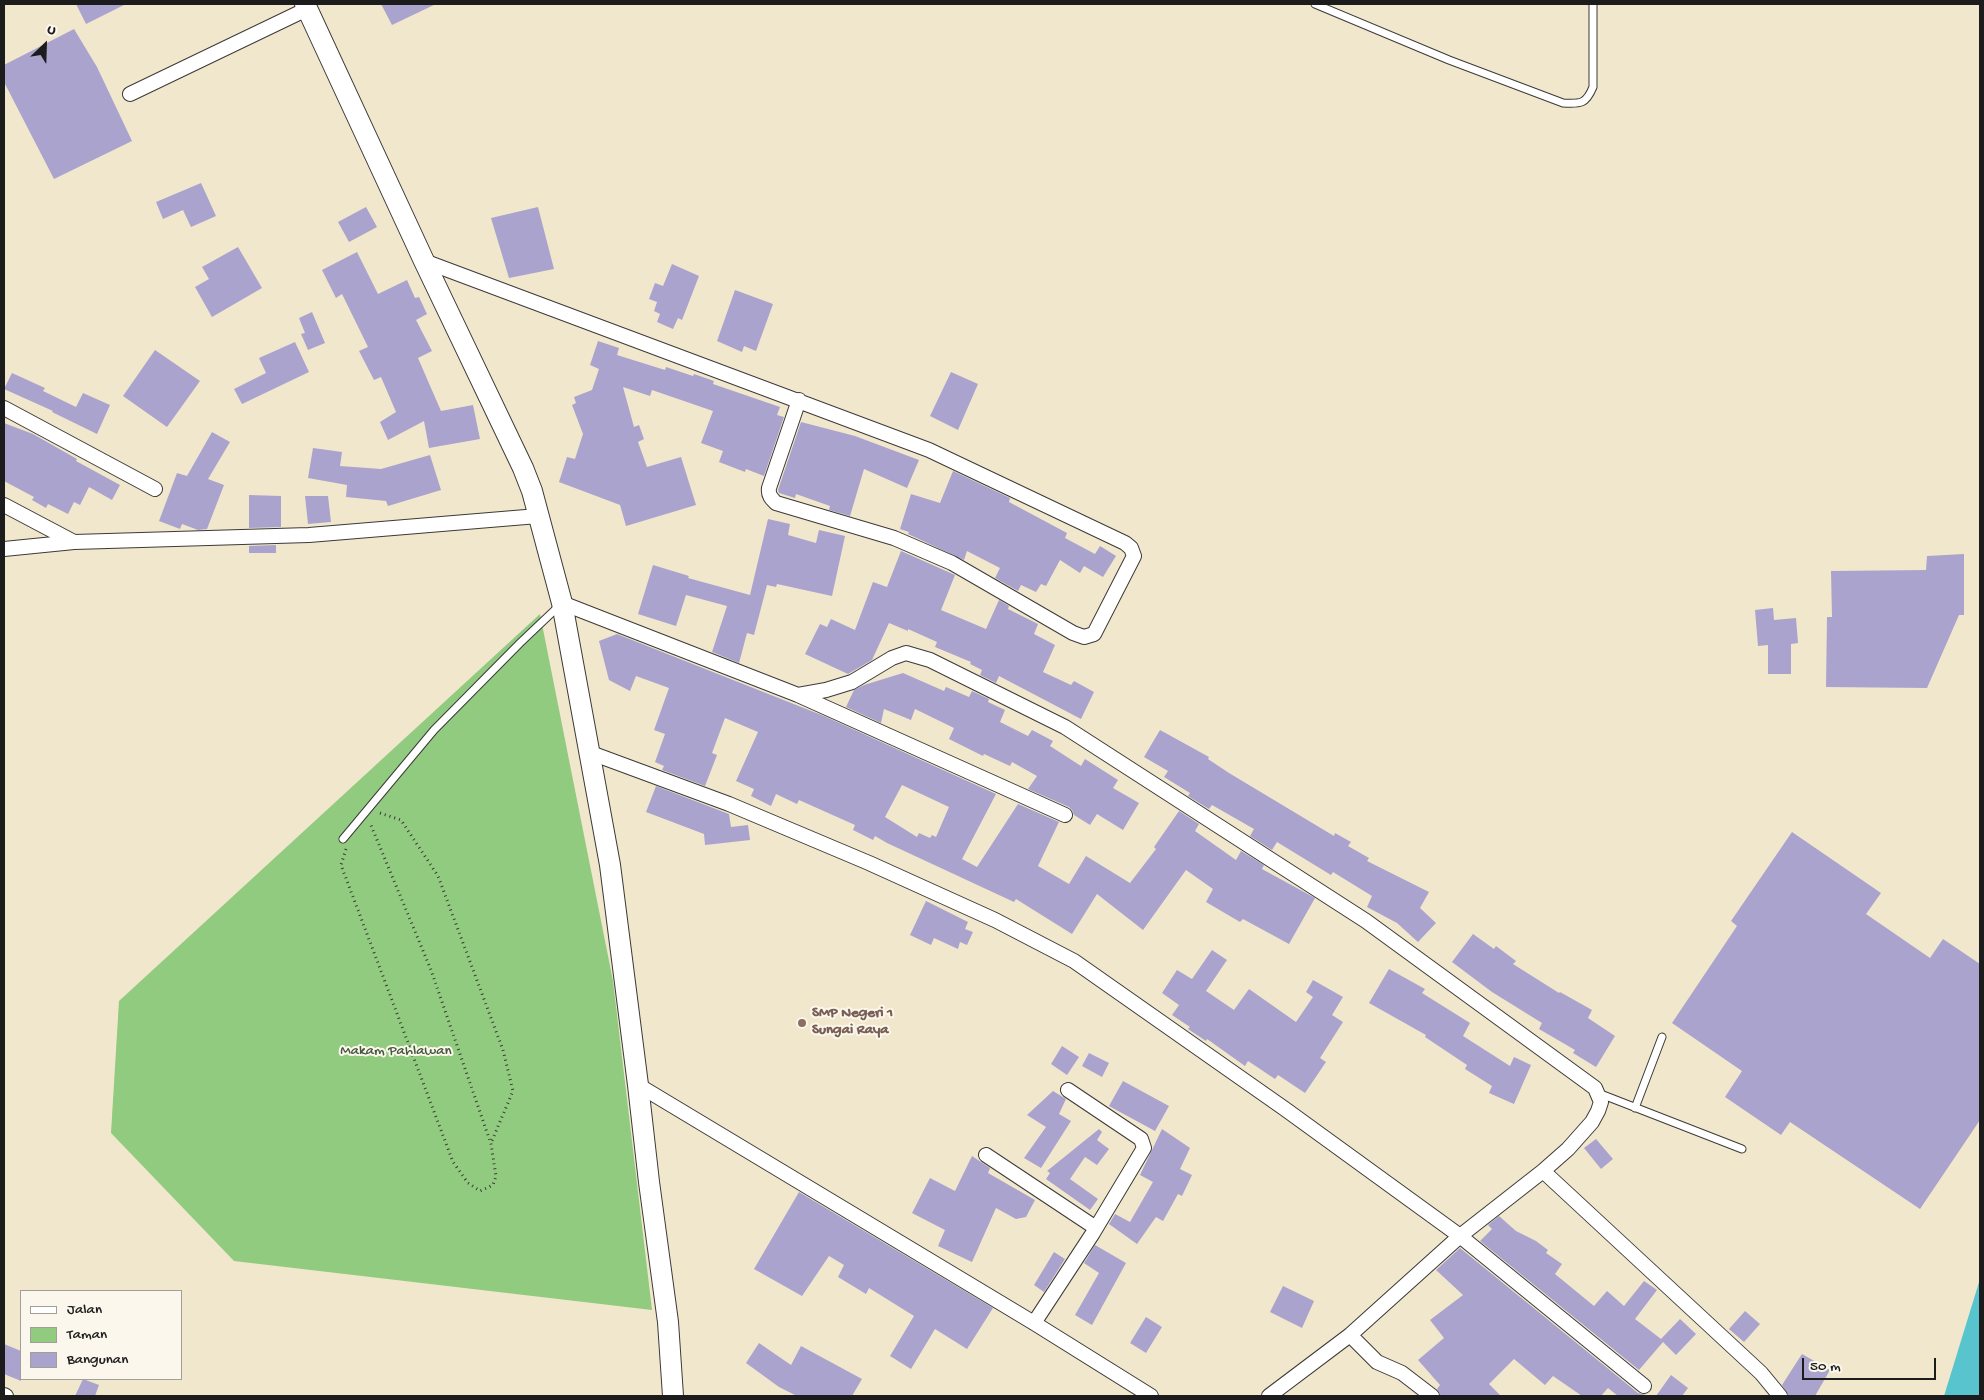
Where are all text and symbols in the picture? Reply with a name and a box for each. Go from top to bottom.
north arrow [20,20,70,70]
text: U [44,21,58,40]
place label: SMP Negeri 1 Sungai Raya [812,1005,893,1040]
marker: SMP Negeri 1 Sungai Raya [796,1017,808,1029]
park label: Makam Pahlawan [340,1043,452,1061]
legend [20,1290,182,1380]
text: Jalan [67,1301,102,1319]
text: Taman [67,1326,107,1344]
scale bar [1804,1348,1938,1380]
text: Bangunan [67,1351,128,1369]
text: 50 m [1810,1358,1841,1376]

